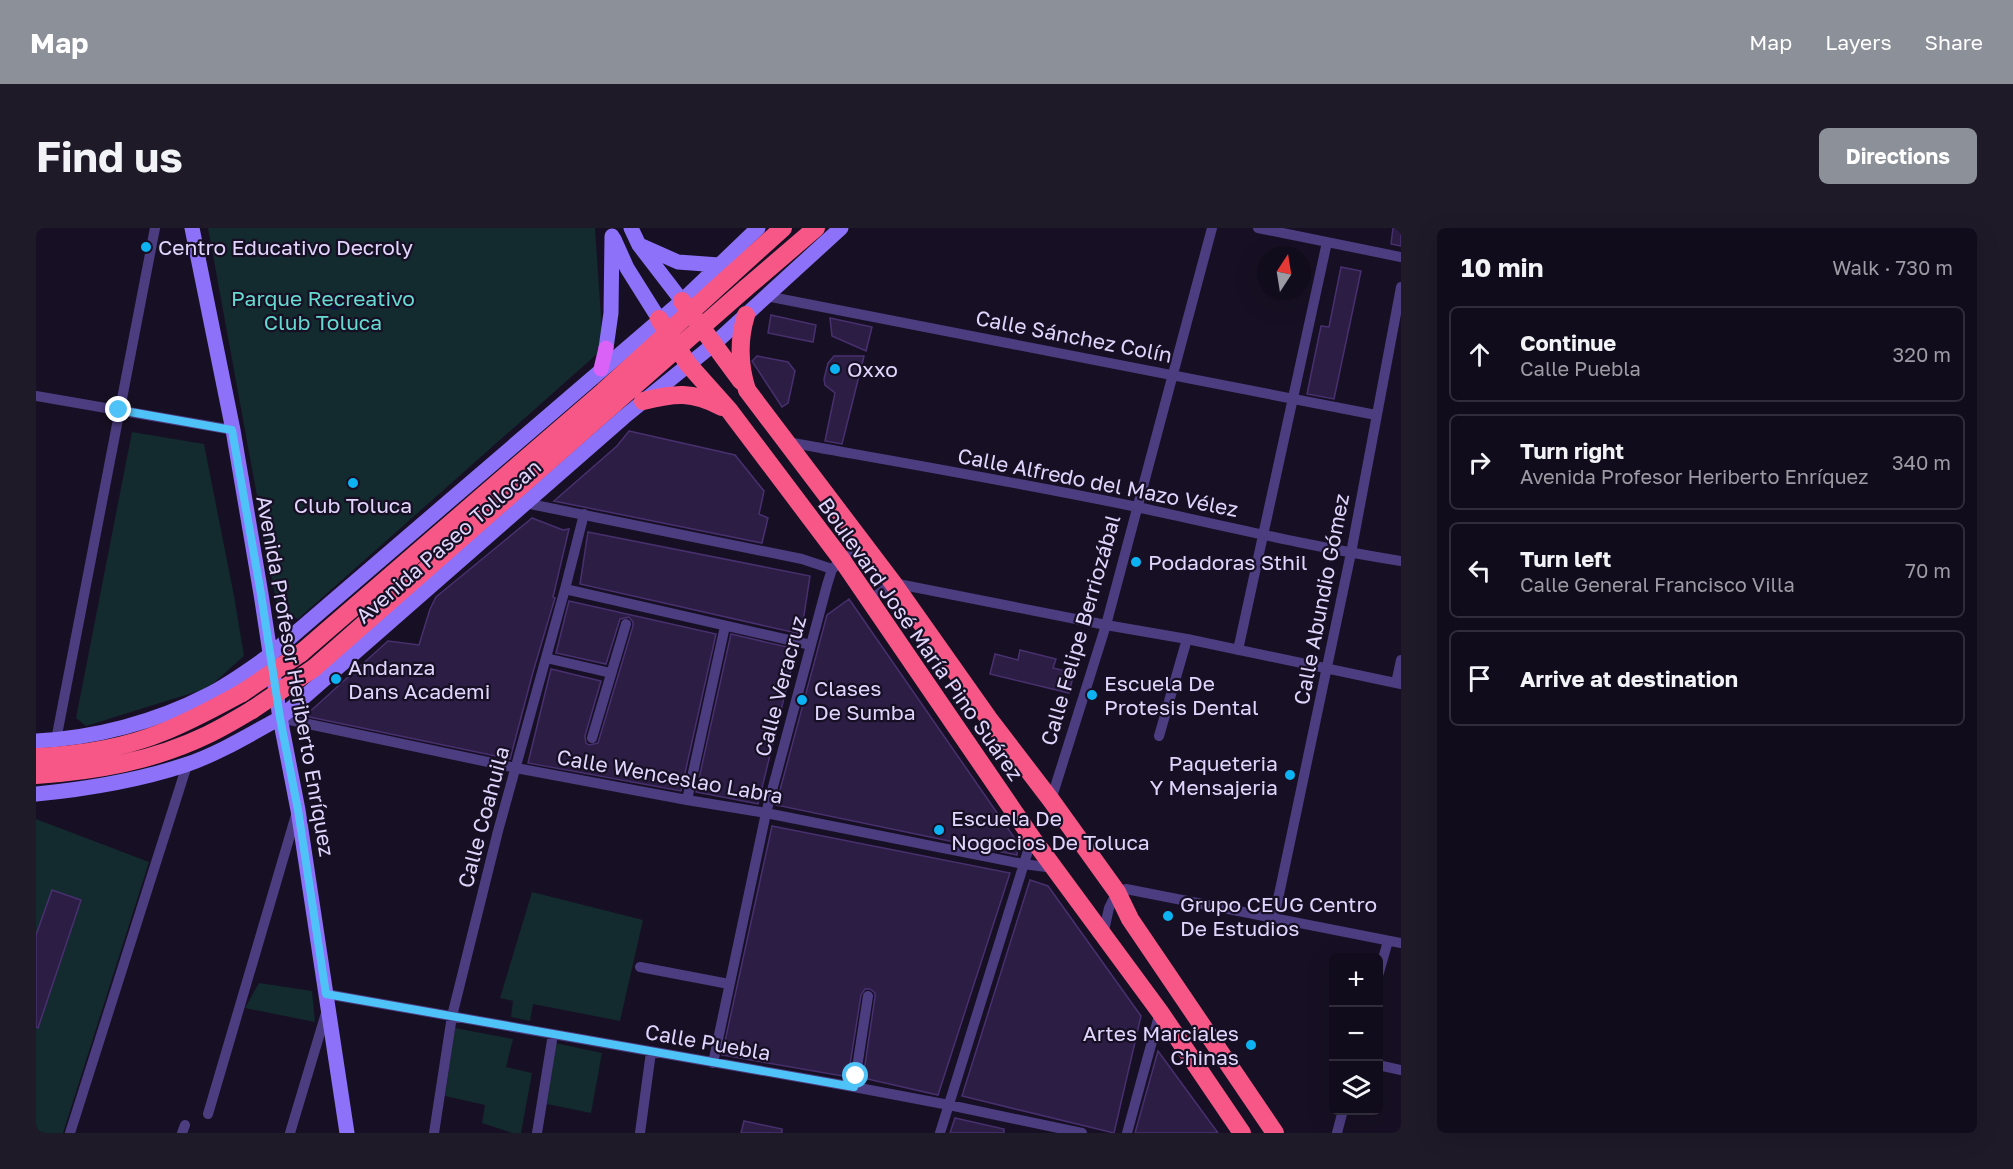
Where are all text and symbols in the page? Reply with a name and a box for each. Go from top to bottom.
text: Map [30,26,88,59]
text: Map [1749,29,1792,55]
text: Layers [1825,29,1892,55]
text: Share [1925,29,1983,55]
button: Directions [1819,128,1977,184]
text: Find us [36,131,183,181]
place label: Centro Educativo Decroly [158,234,413,260]
marker: Centro Educativo Decroly [139,240,153,254]
north arrow [1257,246,1311,300]
text: 10 min [1461,252,1543,283]
text: Walk · 730 m [1832,255,1953,279]
park label: Parque Recreativo Club Toluca [231,285,415,335]
street label: Calle Sánchez Colín [974,304,1174,368]
text: Continue [1520,329,1616,356]
icon: ahead [1463,338,1496,371]
text: 320 m [1893,342,1951,366]
place label: Oxxo [847,356,898,382]
text: Calle Puebla [1520,356,1641,380]
marker: Oxxo [828,362,842,376]
route end [105,396,131,422]
text: Turn right [1520,437,1624,464]
street label: Calle Alfredo del Mazo Vélez [955,442,1241,522]
icon: right [1463,446,1496,479]
text: 340 m [1892,450,1951,474]
street label: Avenida Paseo Tollocan [350,453,546,629]
text: Avenida Profesor Heriberto Enríquez [1520,464,1868,488]
marker: Club Toluca [346,476,360,490]
street label: Calle Abundio Gómez [1288,491,1354,707]
place label: Club Toluca [294,492,412,518]
street label: Boulevard José María Pino Suárez [813,492,1029,786]
street label: Avenida Profesor Heriberto Enríquez [251,494,341,858]
street label: Calle Felipe Berriozábal [1035,512,1125,748]
text: Turn left [1520,545,1611,572]
place label: Podadoras Sthil [1148,549,1307,575]
icon: left [1463,554,1496,587]
marker: Podadoras Sthil [1129,555,1143,569]
text: 70 m [1905,558,1951,582]
text: Calle General Francisco Villa [1520,572,1795,596]
street label: Calle Veracruz [749,613,811,759]
place label: Andanza Dans Academi [348,654,490,704]
icon: arrive [1463,662,1496,695]
text: Arrive at destination [1520,665,1738,692]
place label: Escuela De Protesis Dental [1104,670,1259,720]
marker: Andanza Dans Academi [329,672,343,686]
place label: Clases De Sumba [814,675,916,725]
marker: Escuela De Protesis Dental [1085,688,1099,702]
marker: Clases De Sumba [795,693,809,707]
street label: Calle Coahuila [452,743,514,891]
street label: Calle Wenceslao Labra [555,743,785,809]
place label: Paqueteria Y Mensajeria [1150,750,1278,800]
marker: Paqueteria Y Mensajeria [1283,768,1297,782]
place label: Escuela De Nogocios De Toluca [951,805,1150,855]
marker: Escuela De Nogocios De Toluca [932,823,946,837]
place label: Grupo CEUG Centro De Estudios [1180,891,1377,941]
marker: Grupo CEUG Centro De Estudios [1161,909,1175,923]
map controls [1329,953,1383,1115]
button: + [1329,953,1383,1007]
button: − [1329,1007,1383,1061]
street label: Calle Puebla [643,1018,773,1066]
place label: Artes Marciales Chinas [1083,1020,1239,1070]
marker: Artes Marciales Chinas [1244,1038,1258,1052]
button: layers [1329,1061,1383,1115]
route start [842,1062,868,1088]

